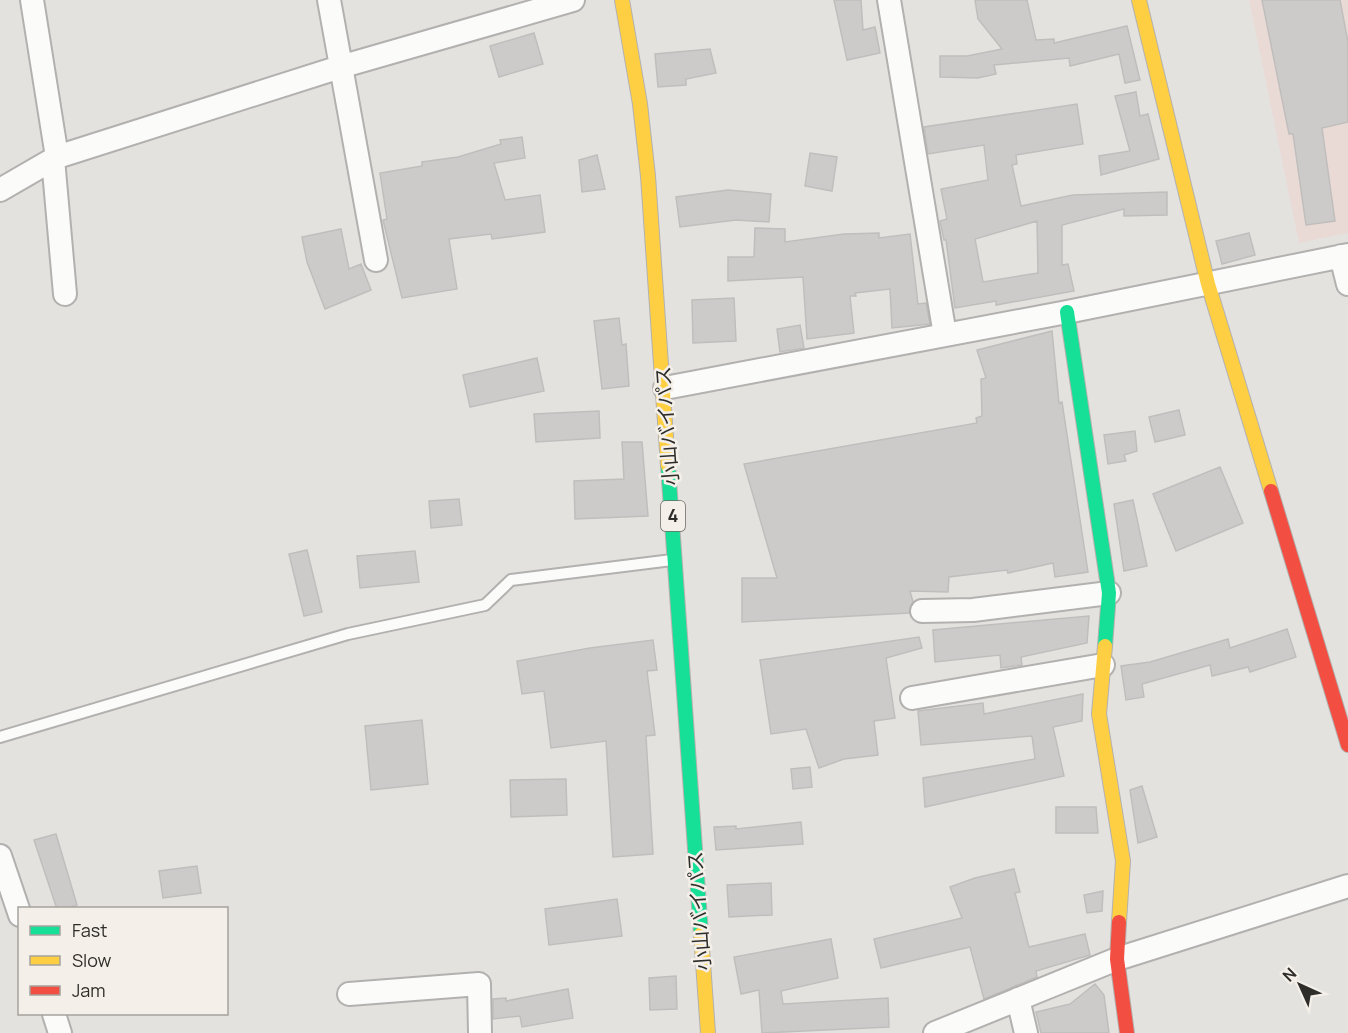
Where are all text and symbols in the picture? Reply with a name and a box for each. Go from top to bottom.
street label: 小山バイパス [649,365,684,487]
road number: 4 [661,501,685,531]
street label: 小山バイパス [681,850,716,972]
legend [18,907,228,1015]
text: Fast [72,918,107,942]
text: Slow [72,948,112,972]
north arrow [1270,955,1330,1015]
text: N [1278,963,1301,986]
text: Jam [72,978,106,1002]

